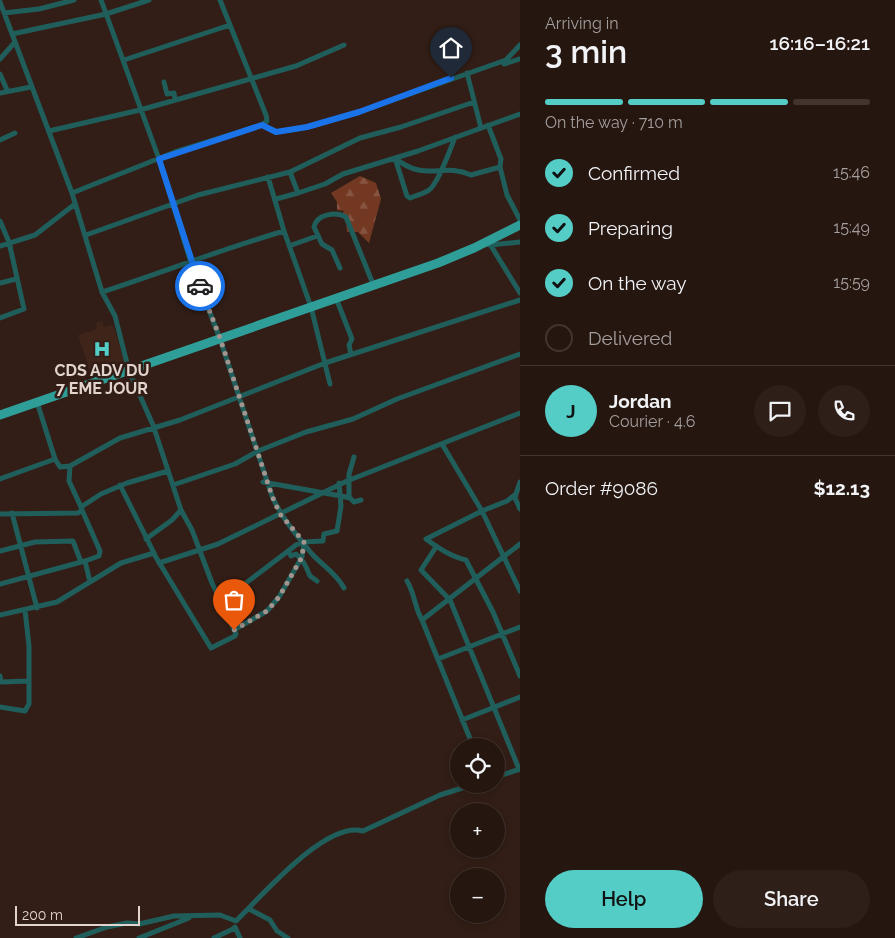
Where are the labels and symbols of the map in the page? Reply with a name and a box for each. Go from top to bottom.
pin [430,27,472,78]
courier [175,261,225,311]
hospital icon: CDS ADV DU 7 EME JOUR [92,339,112,359]
place label: CDS ADV DU 7 EME JOUR [55,361,149,398]
pin [213,579,255,630]
scale bar [15,903,140,926]

